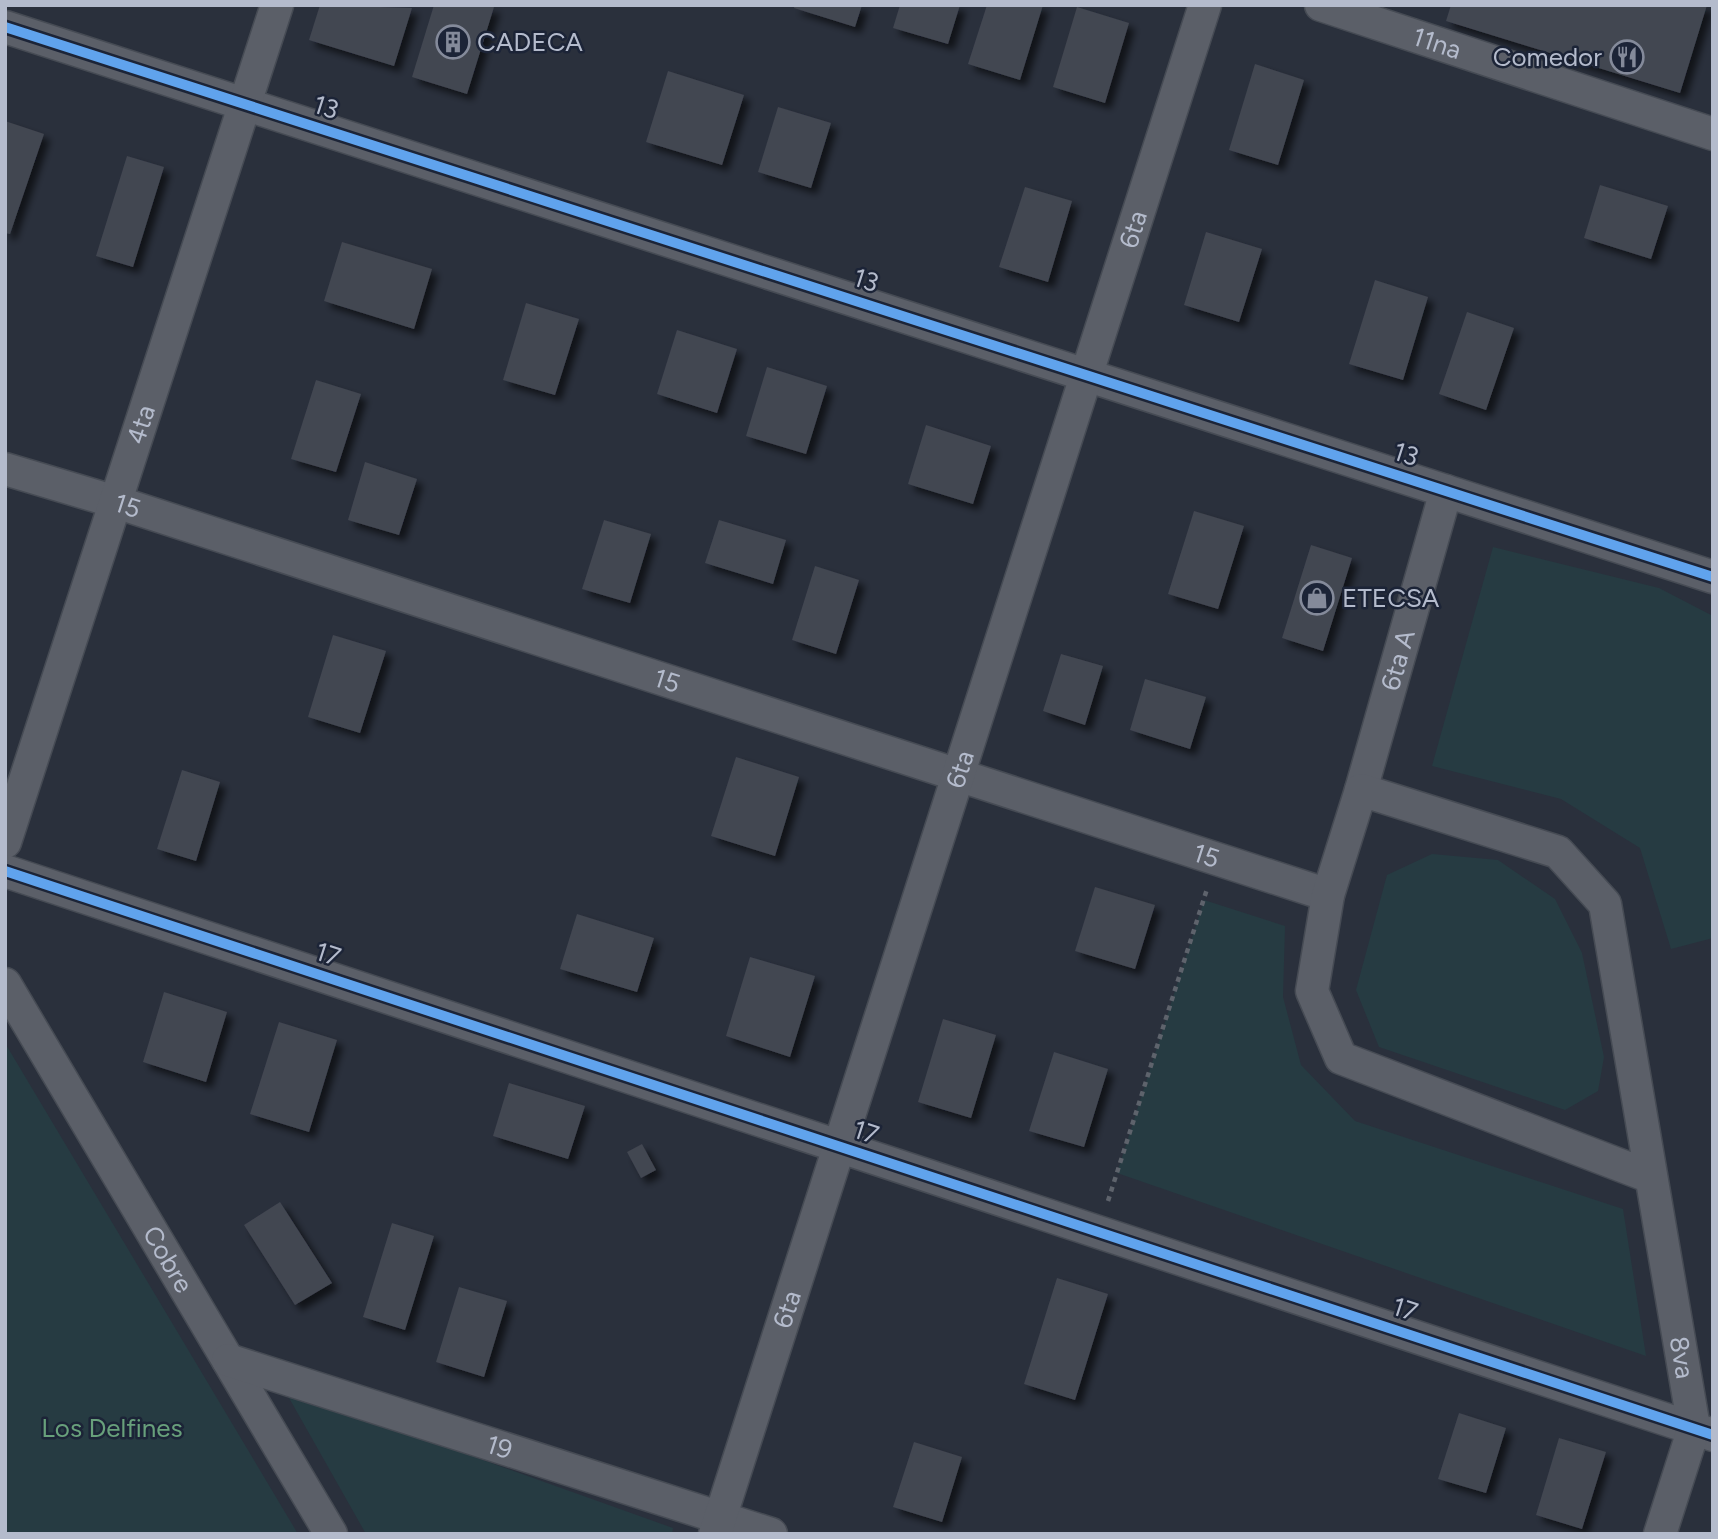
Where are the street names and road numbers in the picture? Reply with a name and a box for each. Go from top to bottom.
street label: 11na [1408,20,1465,66]
street label: 13 [309,88,343,126]
street label: 6ta [1112,206,1154,252]
street label: 13 [849,261,883,299]
street label: 4ta [119,401,162,448]
street label: 13 [1389,435,1423,473]
street label: 15 [110,487,145,525]
street label: 6ta A [1374,626,1422,694]
street label: 15 [650,661,684,700]
street label: 6ta [939,746,981,792]
street label: 15 [1189,836,1223,875]
street label: 17 [311,935,345,973]
street label: 17 [849,1113,883,1151]
street label: Cobre [136,1220,200,1298]
street label: 6ta [766,1286,808,1332]
street label: 17 [1388,1290,1422,1328]
street label: 8va [1663,1334,1701,1381]
street label: 19 [482,1428,516,1466]

